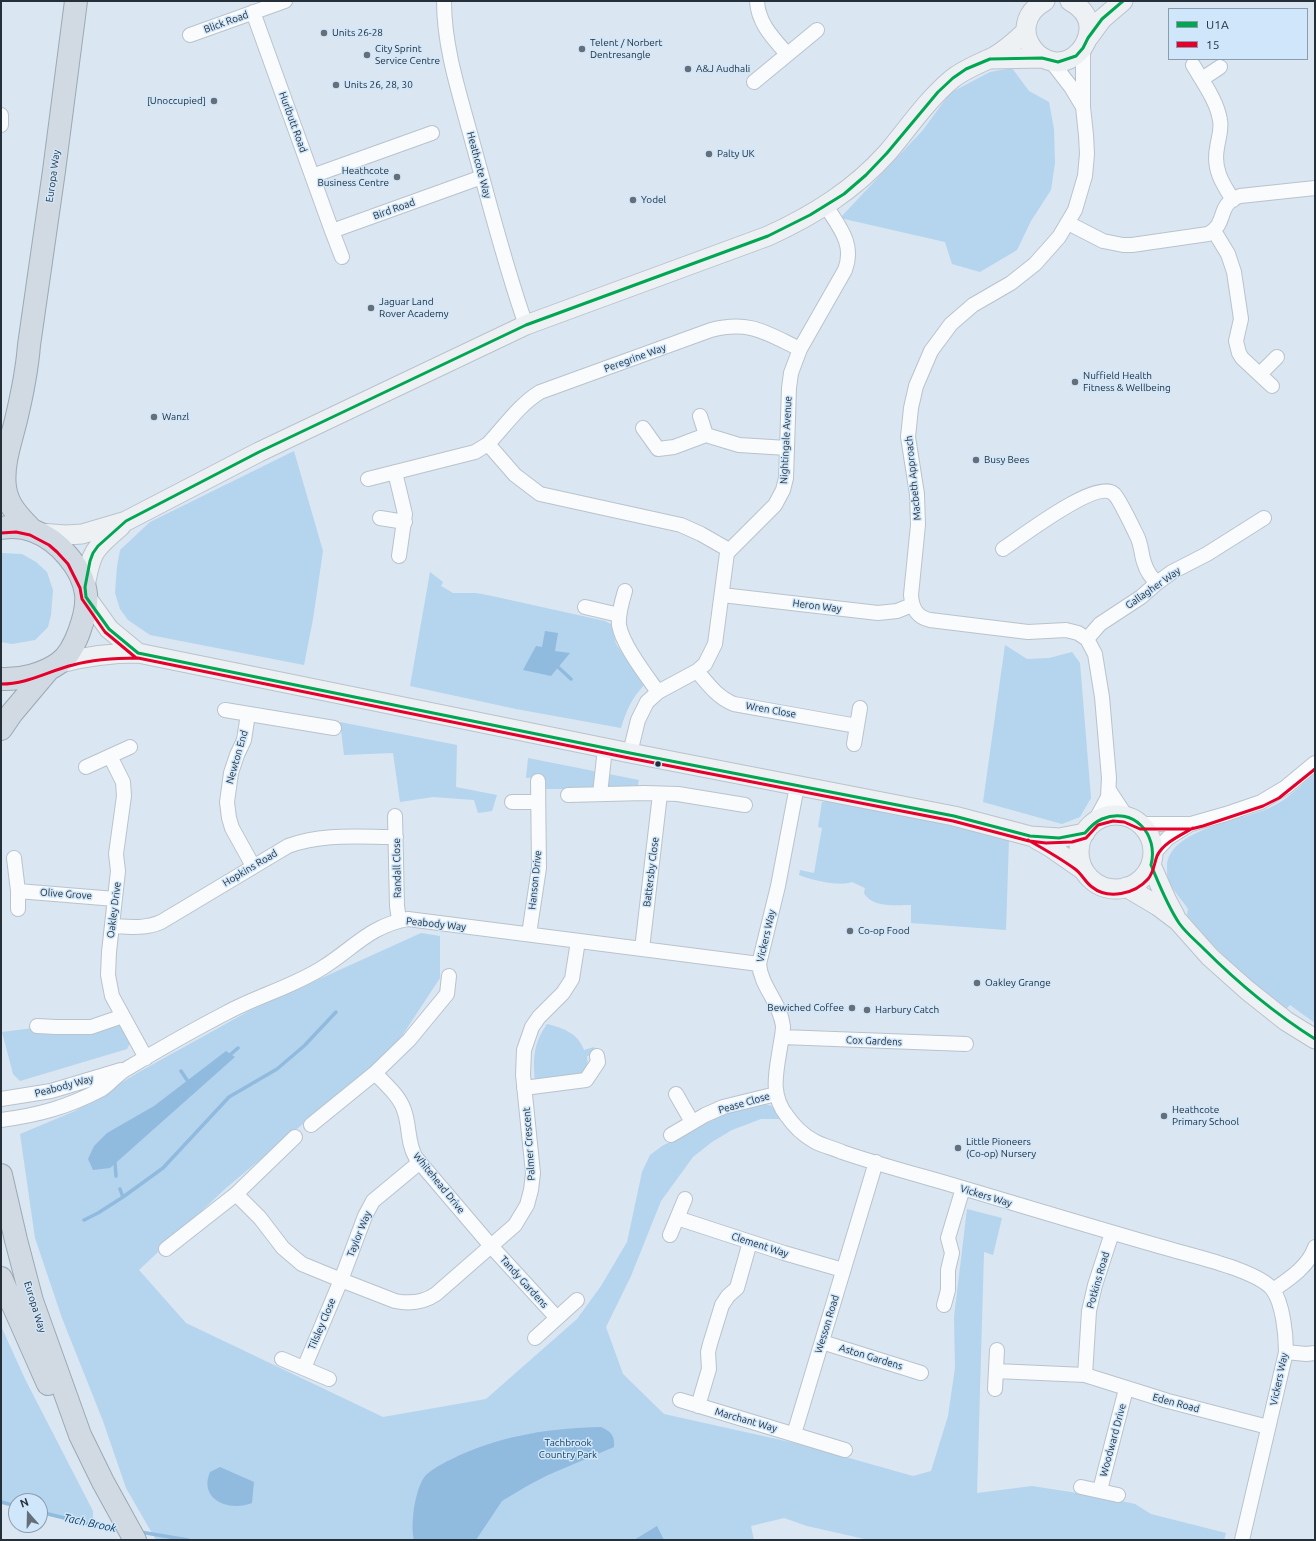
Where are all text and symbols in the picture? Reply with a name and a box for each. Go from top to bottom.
street label: Blick Road [202,8,250,36]
legend [1168,8,1308,60]
text: U1A [1206,18,1229,31]
place label: Units 26-28 [332,27,383,39]
marker: Units 26-28 [319,28,329,38]
place label: Telent / Norbert Dentresangle [590,37,663,60]
text: 15 [1206,38,1220,51]
place label: City Sprint Service Centre [375,43,440,66]
marker: Telent / Norbert Dentresangle [577,44,587,54]
marker: City Sprint Service Centre [362,50,372,60]
place label: A&J Audhali [696,63,750,75]
marker: A&J Audhali [683,64,693,74]
place label: Units 26, 28, 30 [344,79,413,91]
marker: Units 26, 28, 30 [331,80,341,90]
street label: Hurlbutt Road [276,90,310,154]
place label: [Unoccupied] [147,95,206,107]
marker: [Unoccupied] [209,96,219,106]
street label: Heathcote Way [464,130,494,200]
place label: Palty UK [717,148,755,160]
street label: Europa Way [43,149,63,203]
marker: Palty UK [704,149,714,159]
place label: Heathcote Business Centre [317,165,389,188]
marker: Heathcote Business Centre [392,172,402,182]
place label: Yodel [641,194,666,206]
marker: Yodel [628,195,638,205]
street label: Bird Road [371,196,417,222]
place label: Jaguar Land Rover Academy [379,296,449,320]
marker: Jaguar Land Rover Academy [366,303,376,313]
street label: Peregrine Way [602,341,668,375]
place label: Nuffield Health Fitness & Wellbeing [1083,370,1171,394]
marker: Nuffield Health Fitness & Wellbeing [1070,377,1080,387]
street label: Nightingale Avenue [778,396,794,484]
place label: Wanzl [162,411,189,423]
marker: Wanzl [149,412,159,422]
street label: Macbeth Approach [903,435,923,521]
place label: Busy Bees [984,454,1029,466]
marker: Busy Bees [971,455,981,465]
street label: Gallagher Way [1123,565,1183,611]
street label: Heron Way [792,597,842,615]
street label: Wren Close [745,700,797,720]
street label: Newton End [224,729,250,785]
unlabelled marker [653,759,663,769]
street label: Battersby Close [641,836,661,908]
street label: Randall Close [390,838,404,898]
street label: Hopkins Road [221,847,279,889]
street label: Hanson Drive [526,850,544,910]
street label: Oakley Drive [105,881,123,939]
street label: Olive Grove [40,886,92,902]
street label: Vickers Way [754,909,778,963]
street label: Peabody Way [405,915,467,933]
place label: Co-op Food [858,925,910,937]
marker: Co-op Food [845,926,855,936]
place label: Oakley Grange [985,977,1051,989]
marker: Oakley Grange [972,978,982,988]
place label: Bewiched Coffee [767,1002,844,1014]
marker: Bewiched Coffee [847,1003,857,1013]
place label: Harbury Catch [875,1004,939,1016]
marker: Harbury Catch [862,1005,872,1015]
street label: Cox Gardens [846,1034,902,1048]
street label: Peabody Way [33,1072,95,1100]
street label: Pease Close [717,1090,771,1116]
place label: Heathcote Primary School [1172,1104,1239,1128]
street label: Palmer Crescent [520,1107,538,1181]
marker: Heathcote Primary School [1159,1111,1169,1121]
place label: Little Pioneers (Co-op) Nursery [966,1136,1036,1160]
marker: Little Pioneers (Co-op) Nursery [953,1143,963,1153]
street label: Whitehead Drive [411,1150,467,1216]
street label: Vickers Way [959,1182,1013,1210]
street label: Taylor Way [344,1209,374,1259]
street label: Clement Way [730,1230,790,1260]
street label: Potkins Road [1084,1250,1112,1310]
street label: Tandy Gardens [497,1253,551,1311]
street label: Europa Way [21,1280,49,1334]
street label: Wesson Road [812,1293,842,1355]
street label: Tilsley Close [306,1296,338,1352]
street label: Aston Gardens [838,1342,904,1372]
street label: Vickers Way [1268,1352,1290,1406]
street label: Eden Road [1151,1391,1201,1415]
street label: Woodward Drive [1097,1402,1129,1478]
street label: Marchant Way [714,1405,778,1435]
park label: Tachbrook Country Park [539,1437,597,1460]
north arrow [8,1493,48,1533]
text: N [18,1496,30,1510]
water label: Tach Brook [62,1511,118,1535]

